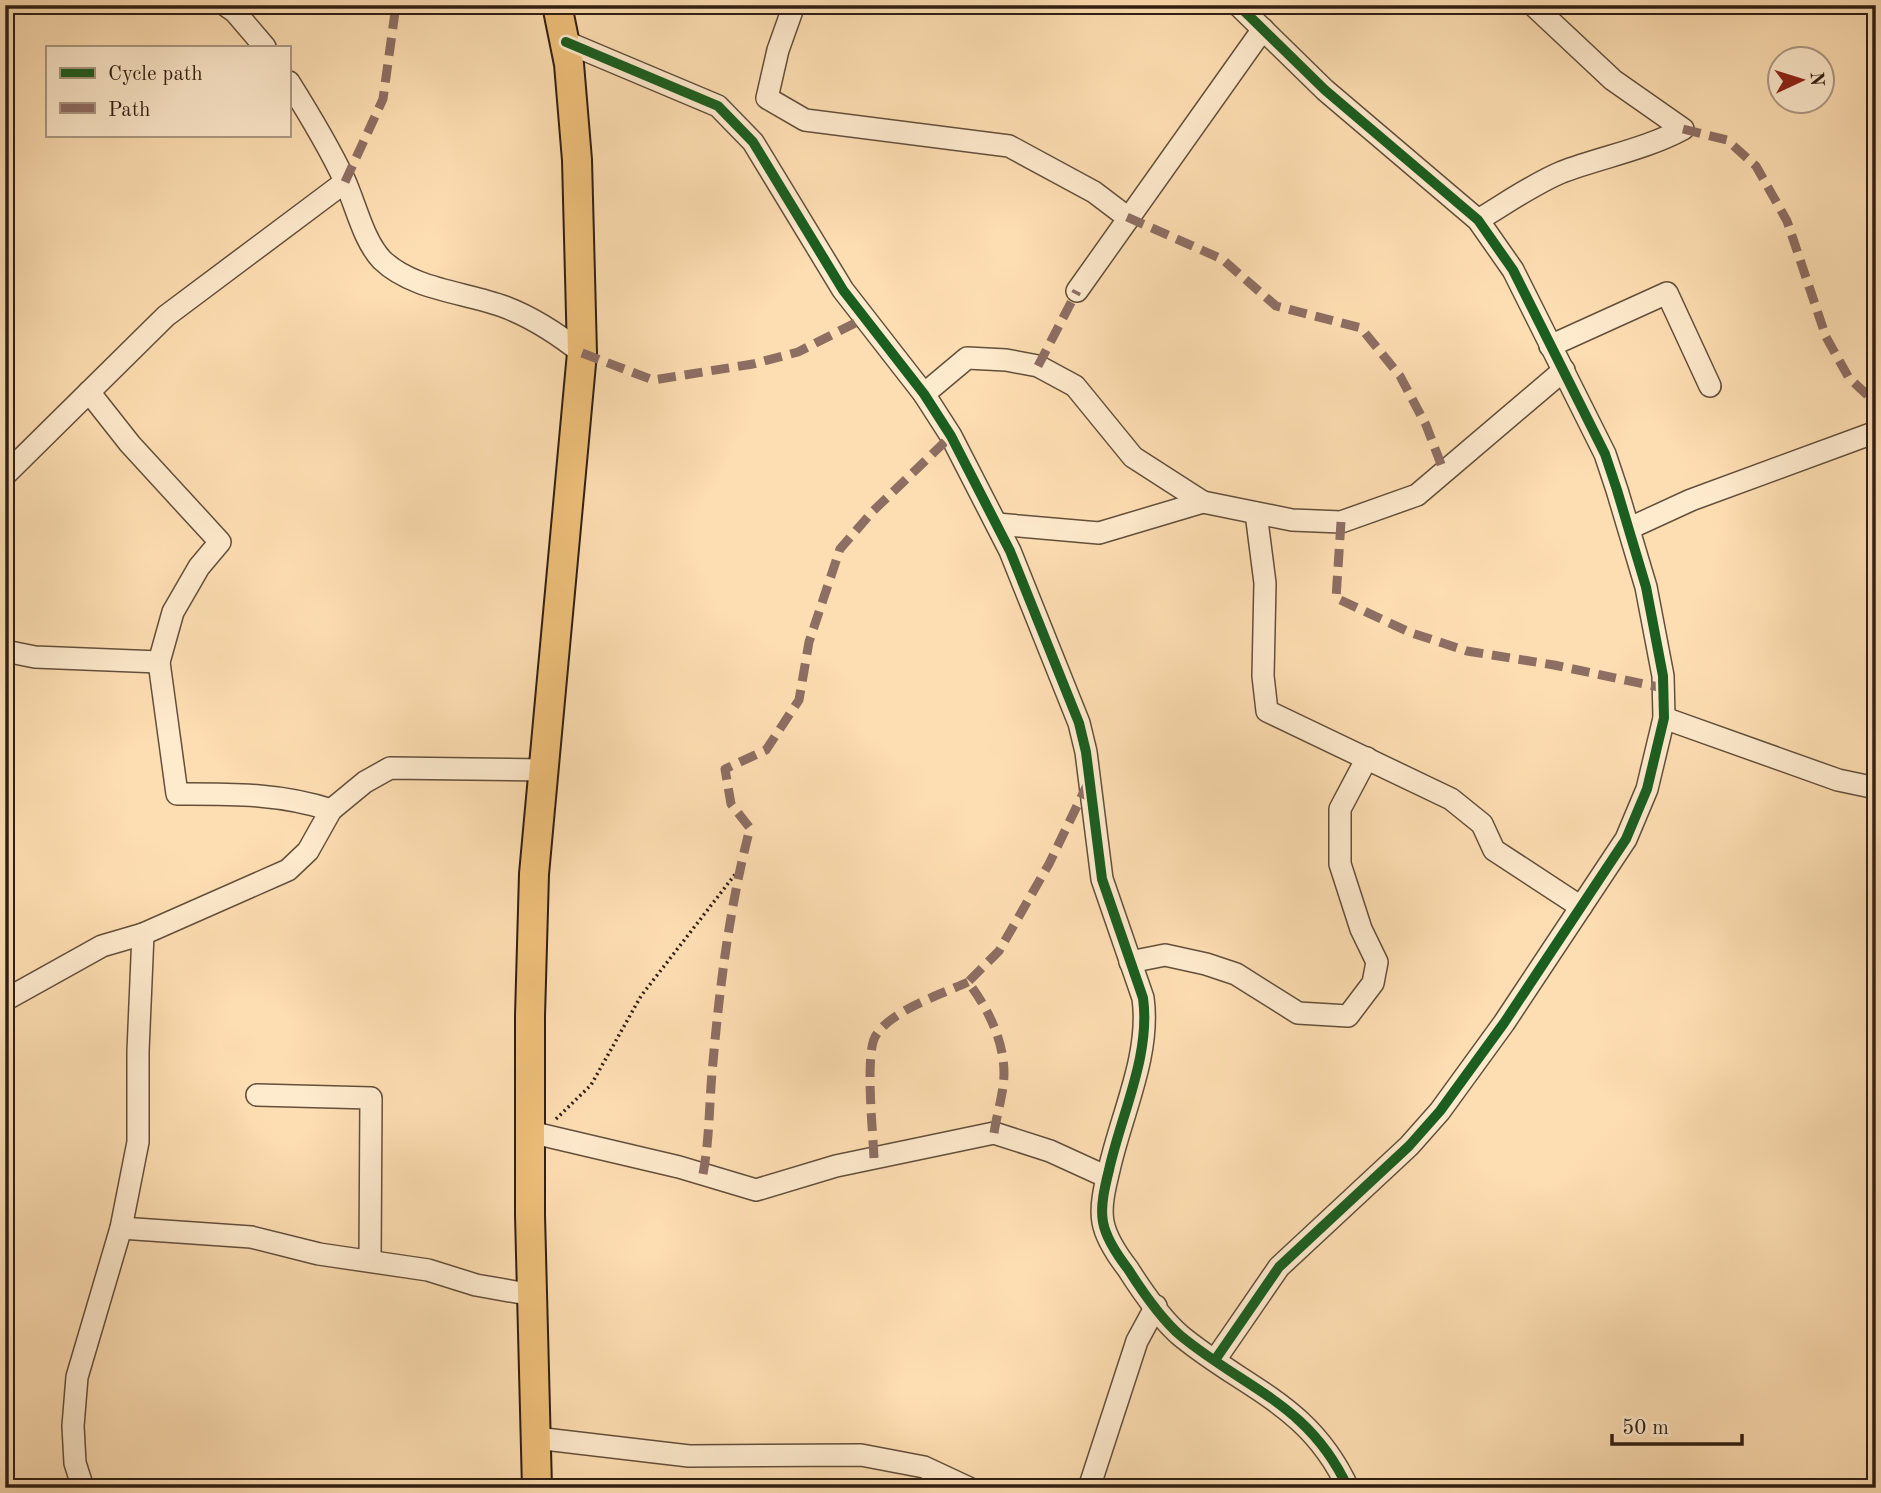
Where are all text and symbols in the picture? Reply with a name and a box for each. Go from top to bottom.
legend [46,46,290,136]
north arrow [1766,46,1836,116]
text: Cycle path [108,64,203,85]
text: N [1805,71,1825,87]
text: Path [108,100,151,121]
scale bar [1612,1402,1741,1446]
text: 50 m [1622,1418,1669,1439]

